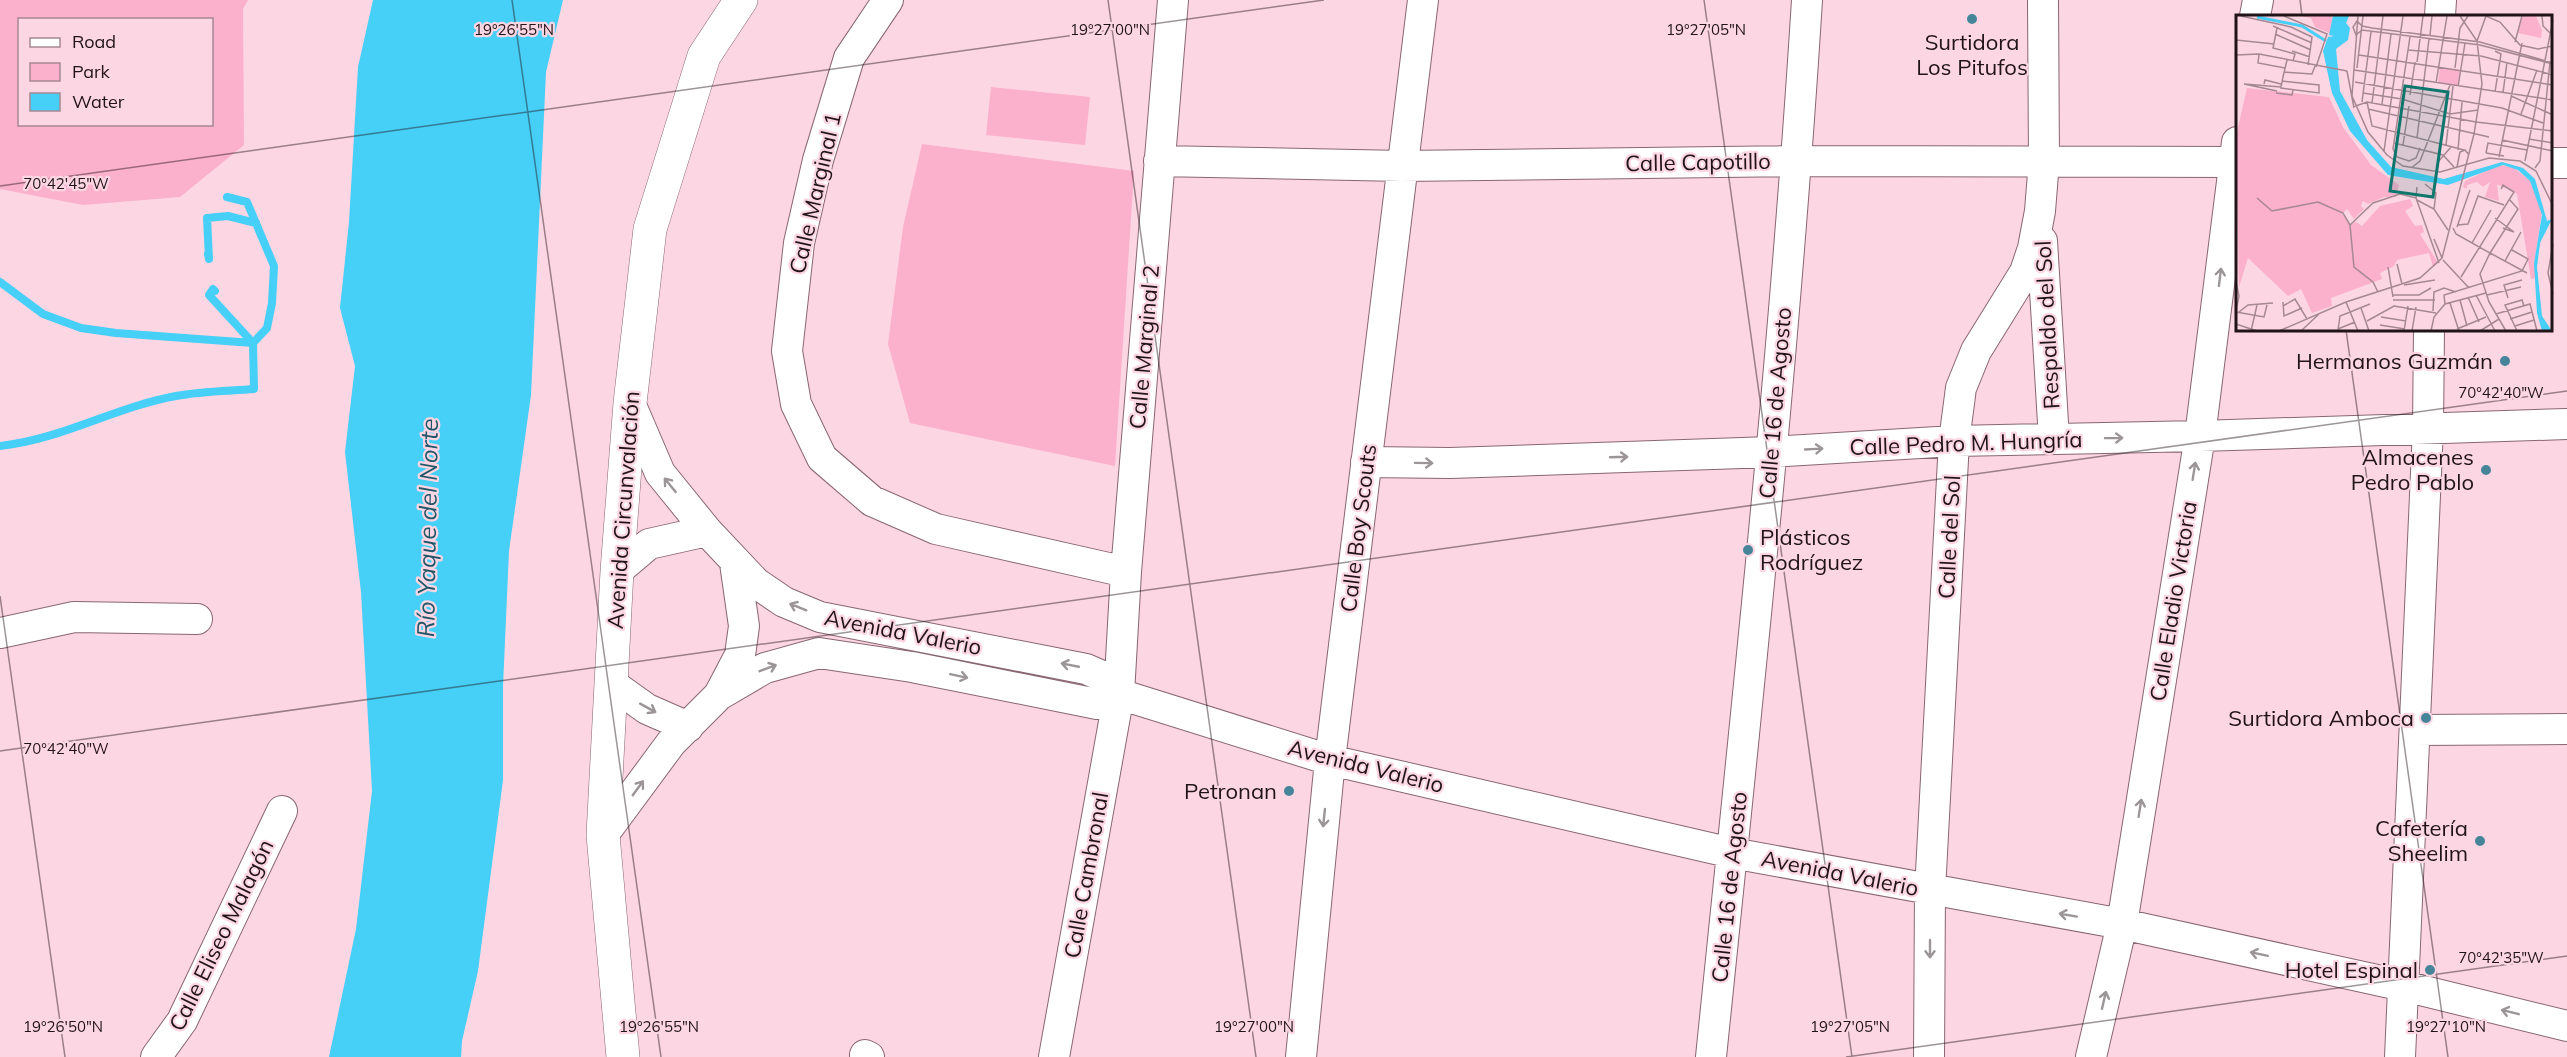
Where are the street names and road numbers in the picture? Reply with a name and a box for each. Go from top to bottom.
street label: Calle Marginal 1 [783,110,847,276]
street label: Calle Capotillo [1625,147,1771,177]
street label: Respaldo del Sol [2029,240,2065,410]
street label: Calle Marginal 2 [1123,264,1165,430]
street label: Calle 16 de Agosto [1753,306,1797,500]
street label: Avenida Circunvalación [601,390,645,630]
street label: Calle Pedro M. Hungría [1849,425,2083,461]
street label: Calle Boy Scouts [1334,442,1382,614]
street label: Calle del Sol [1932,474,1966,600]
street label: Calle Eladio Victoria [2143,499,2203,703]
street label: Avenida Valerio [822,603,984,661]
street label: Avenida Valerio [1285,733,1447,799]
street label: Calle Cambronal [1058,790,1114,960]
street label: Calle 16 de Agosto [1705,790,1753,984]
street label: Calle Eliseo Malagón [162,835,280,1035]
street label: Avenida Valerio [1759,844,1921,902]

